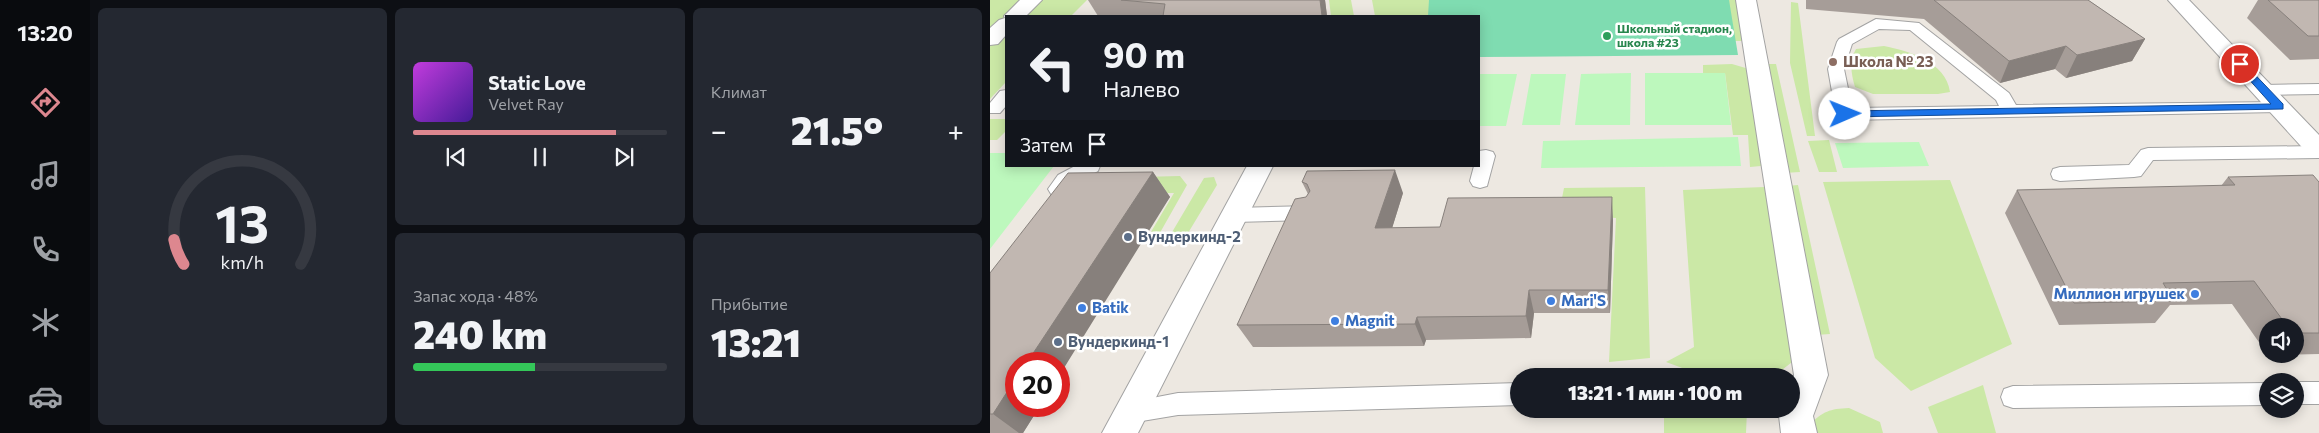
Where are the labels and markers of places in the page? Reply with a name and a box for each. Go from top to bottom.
place label: Школьный стадион, школа #23 [1617,21,1732,49]
marker: Школьный стадион, школа #23 [1601,30,1613,42]
pin [2219,43,2261,85]
place label: Школа № 23 [1843,52,1934,70]
marker: Школа № 23 [1827,56,1839,68]
place label: Вундеркинд-2 [1138,227,1241,245]
marker: Вундеркинд-2 [1122,231,1134,243]
place label: Миллион игрушек [2053,284,2185,302]
marker: Миллион игрушек [2189,288,2201,300]
place label: Mari'S [1561,291,1606,309]
marker: Mari'S [1545,295,1557,307]
place label: Batik [1092,298,1129,316]
marker: Batik [1076,302,1088,314]
place label: Magnit [1345,311,1395,329]
marker: Magnit [1329,315,1341,327]
place label: Вундеркинд-1 [1068,332,1169,350]
marker: Вундеркинд-1 [1052,336,1064,348]

